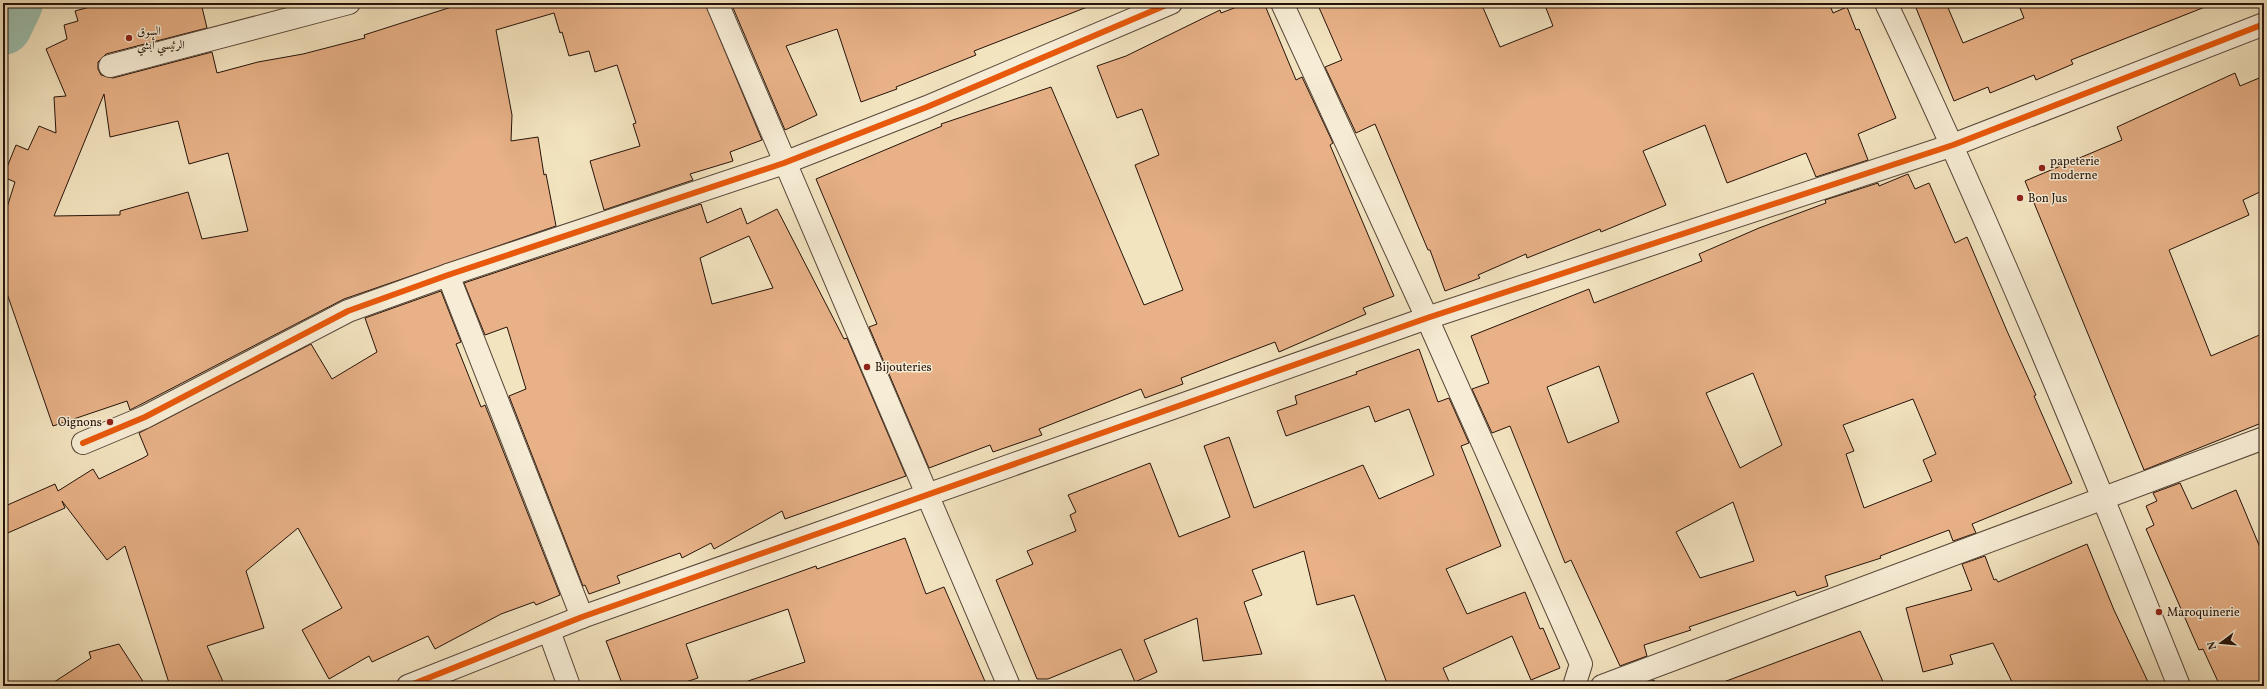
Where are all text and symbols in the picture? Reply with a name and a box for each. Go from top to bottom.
place label: السوق الرئيسي أبشي [137,24,185,56]
marker: السوق الرئيسي أبشي [124,33,134,43]
place label: papeterie moderne [2050,154,2100,184]
marker: papeterie moderne [2037,163,2047,173]
place label: Bon Jus [2028,191,2067,207]
marker: Bon Jus [2015,193,2025,203]
place label: Bijouteries [875,360,932,376]
marker: Bijouteries [862,362,872,372]
place label: Oignons [58,415,102,431]
marker: Oignons [105,417,115,427]
place label: Maroquinerie [2167,605,2240,621]
marker: Maroquinerie [2154,607,2164,617]
north arrow [2201,623,2241,663]
text: N [2205,639,2221,651]

